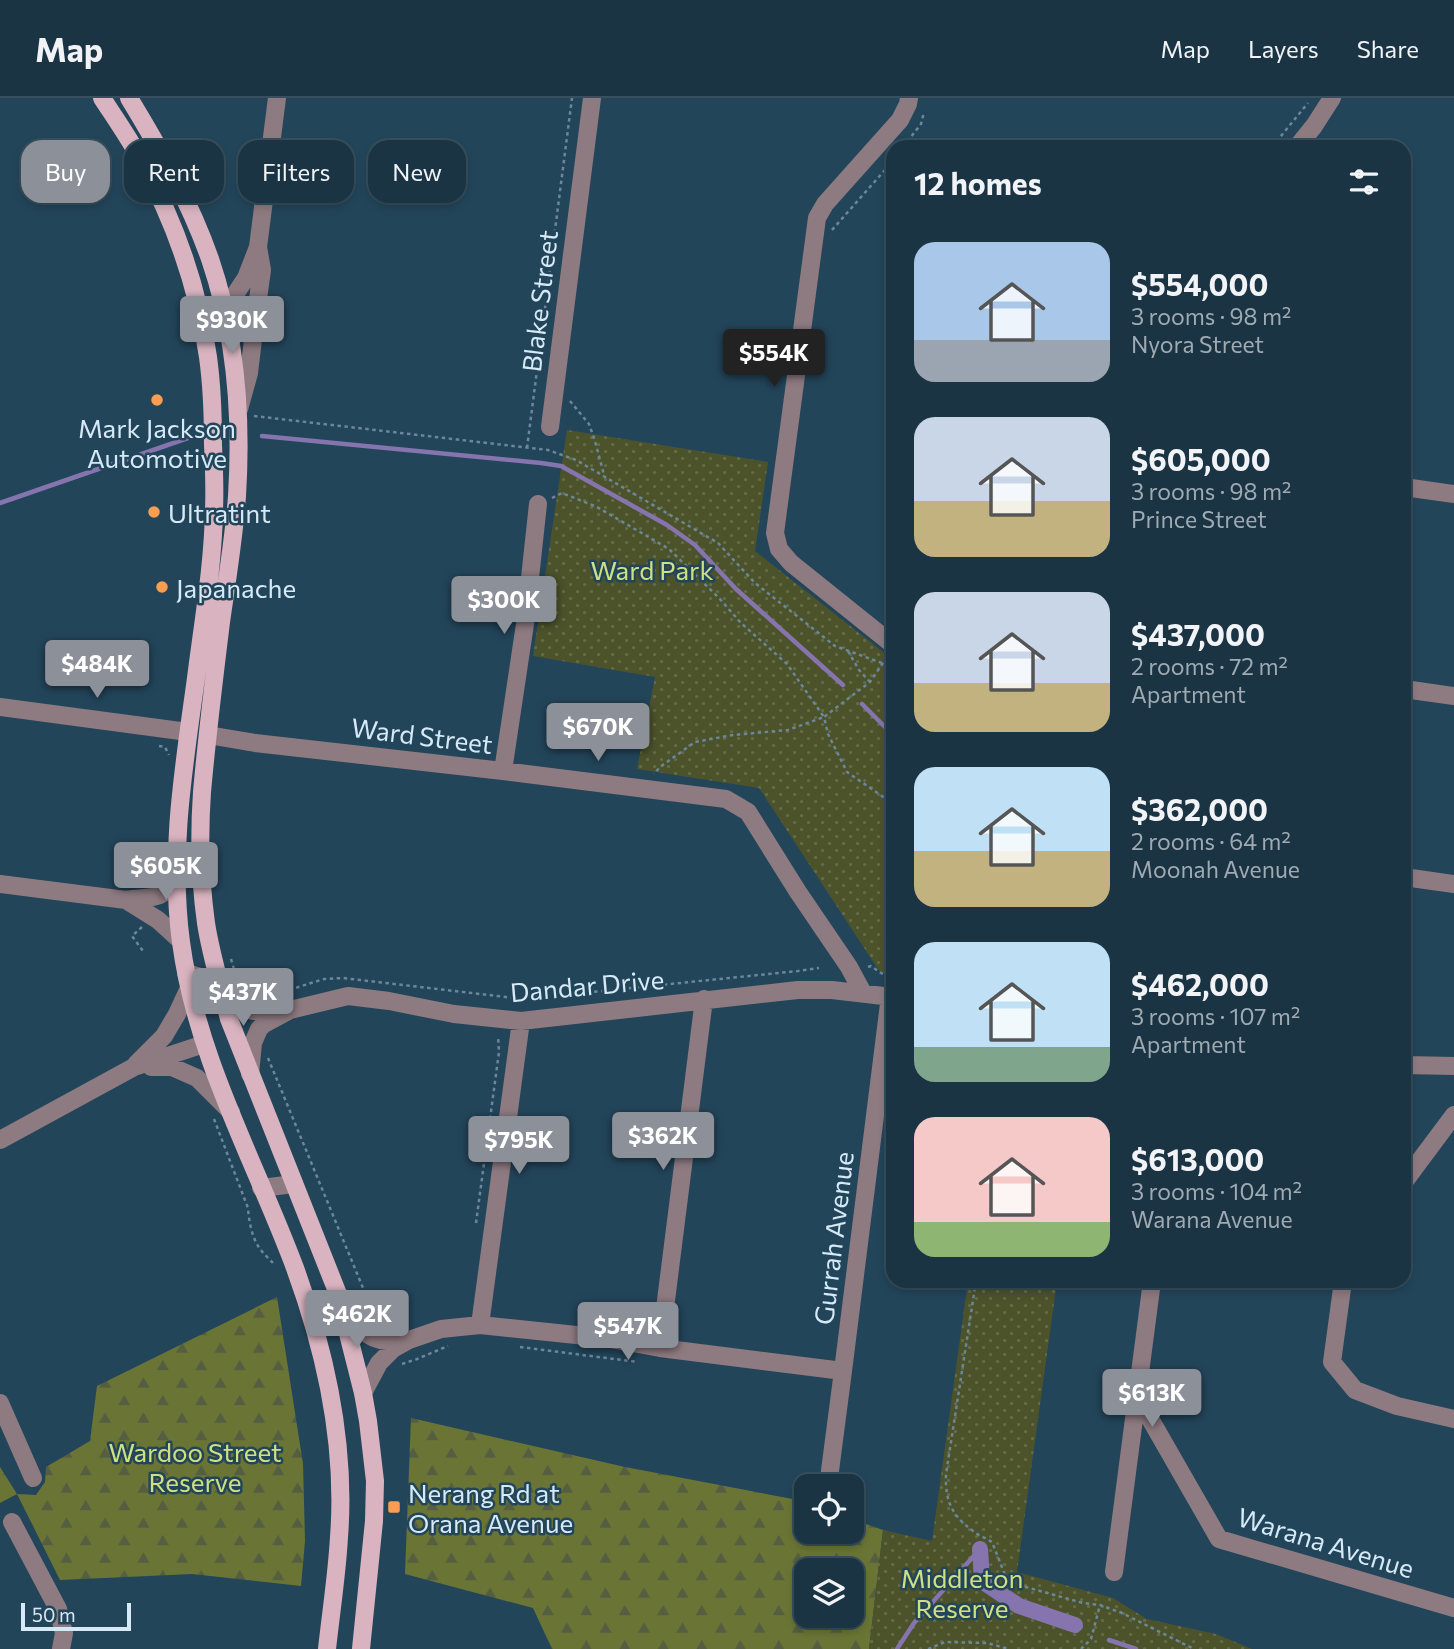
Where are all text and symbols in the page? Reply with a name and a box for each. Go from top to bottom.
text: Map [35,28,103,69]
text: Map [1161,34,1210,63]
text: Layers [1248,34,1319,63]
text: Share [1357,34,1419,63]
chip: Buy [21,140,110,203]
chip: Rent [124,140,224,203]
chip: Filters [238,140,354,203]
chip: New [368,140,466,203]
icon: filters [1345,163,1383,201]
text: 12 homes [914,164,1042,201]
street label: Blake Street [515,228,563,374]
text: $554,000 [1131,265,1268,302]
icon: home [970,270,1054,354]
pin: $930K [183,296,281,356]
text: 3 rooms · 98 m² [1131,302,1291,330]
text: $930K [196,305,268,333]
pin: $554K [725,330,823,389]
text: Nyora Street [1131,330,1264,358]
text: $554K [739,338,809,366]
marker: Mark Jackson Automotive [149,392,165,408]
place label: Mark Jackson Automotive [78,412,236,473]
text: $605,000 [1131,440,1271,477]
icon: home [970,445,1054,529]
text: 3 rooms · 98 m² [1131,477,1291,505]
place label: Ultratint [168,497,271,528]
marker: Ultratint [146,504,162,520]
text: Prince Street [1131,505,1267,533]
park label: Ward Park [590,554,714,585]
place label: Japanache [176,572,296,603]
pin: $300K [455,576,553,636]
marker: Japanache [154,579,170,595]
text: $300K [467,585,541,613]
text: $437,000 [1131,615,1265,652]
icon: home [970,620,1054,704]
pin: $484K [48,640,146,700]
text: $484K [61,649,133,677]
text: 2 rooms · 72 m² [1131,652,1288,680]
text: Apartment [1131,680,1246,708]
pin: $670K [549,704,647,763]
street label: Ward Street [350,711,494,759]
text: $670K [562,712,634,740]
text: $362,000 [1131,790,1268,827]
icon: home [970,795,1054,879]
text: 2 rooms · 64 m² [1131,827,1291,855]
pin: $605K [117,842,215,902]
text: $605K [130,851,202,879]
text: Moonah Avenue [1131,855,1300,883]
street label: Dandar Drive [509,963,665,1007]
text: $462,000 [1131,965,1269,1002]
pin: $437K [194,968,292,1028]
icon: home [970,970,1054,1054]
text: $437K [208,977,278,1005]
text: 3 rooms · 107 m² [1131,1002,1300,1030]
text: Apartment [1131,1030,1246,1058]
pin: $362K [614,1112,712,1172]
pin: $795K [470,1116,568,1176]
text: $362K [628,1121,698,1149]
text: $795K [484,1125,554,1153]
text: $613,000 [1131,1140,1264,1177]
icon: home [970,1145,1054,1229]
street label: Gurrah Avenue [807,1150,859,1326]
text: 3 rooms · 104 m² [1131,1177,1302,1205]
text: Warana Avenue [1131,1205,1293,1233]
pin: $462K [308,1290,406,1350]
text: $462K [322,1299,392,1327]
pin: $547K [579,1302,677,1362]
text: $547K [594,1311,662,1339]
pin: $613K [1103,1370,1201,1429]
text: $613K [1118,1378,1186,1406]
park label: Wardoo Street Reserve [108,1436,282,1497]
map controls [794,1474,864,1628]
button: locate [794,1474,864,1544]
place label: Nerang Rd at Orana Avenue [408,1477,573,1538]
marker: Nerang Rd at Orana Avenue [386,1499,402,1515]
street label: Warana Avenue [1234,1500,1418,1584]
button: layers [794,1558,864,1628]
park label: Middleton Reserve [901,1562,1023,1623]
scale bar [21,1600,131,1632]
text: 50 m [32,1603,76,1626]

